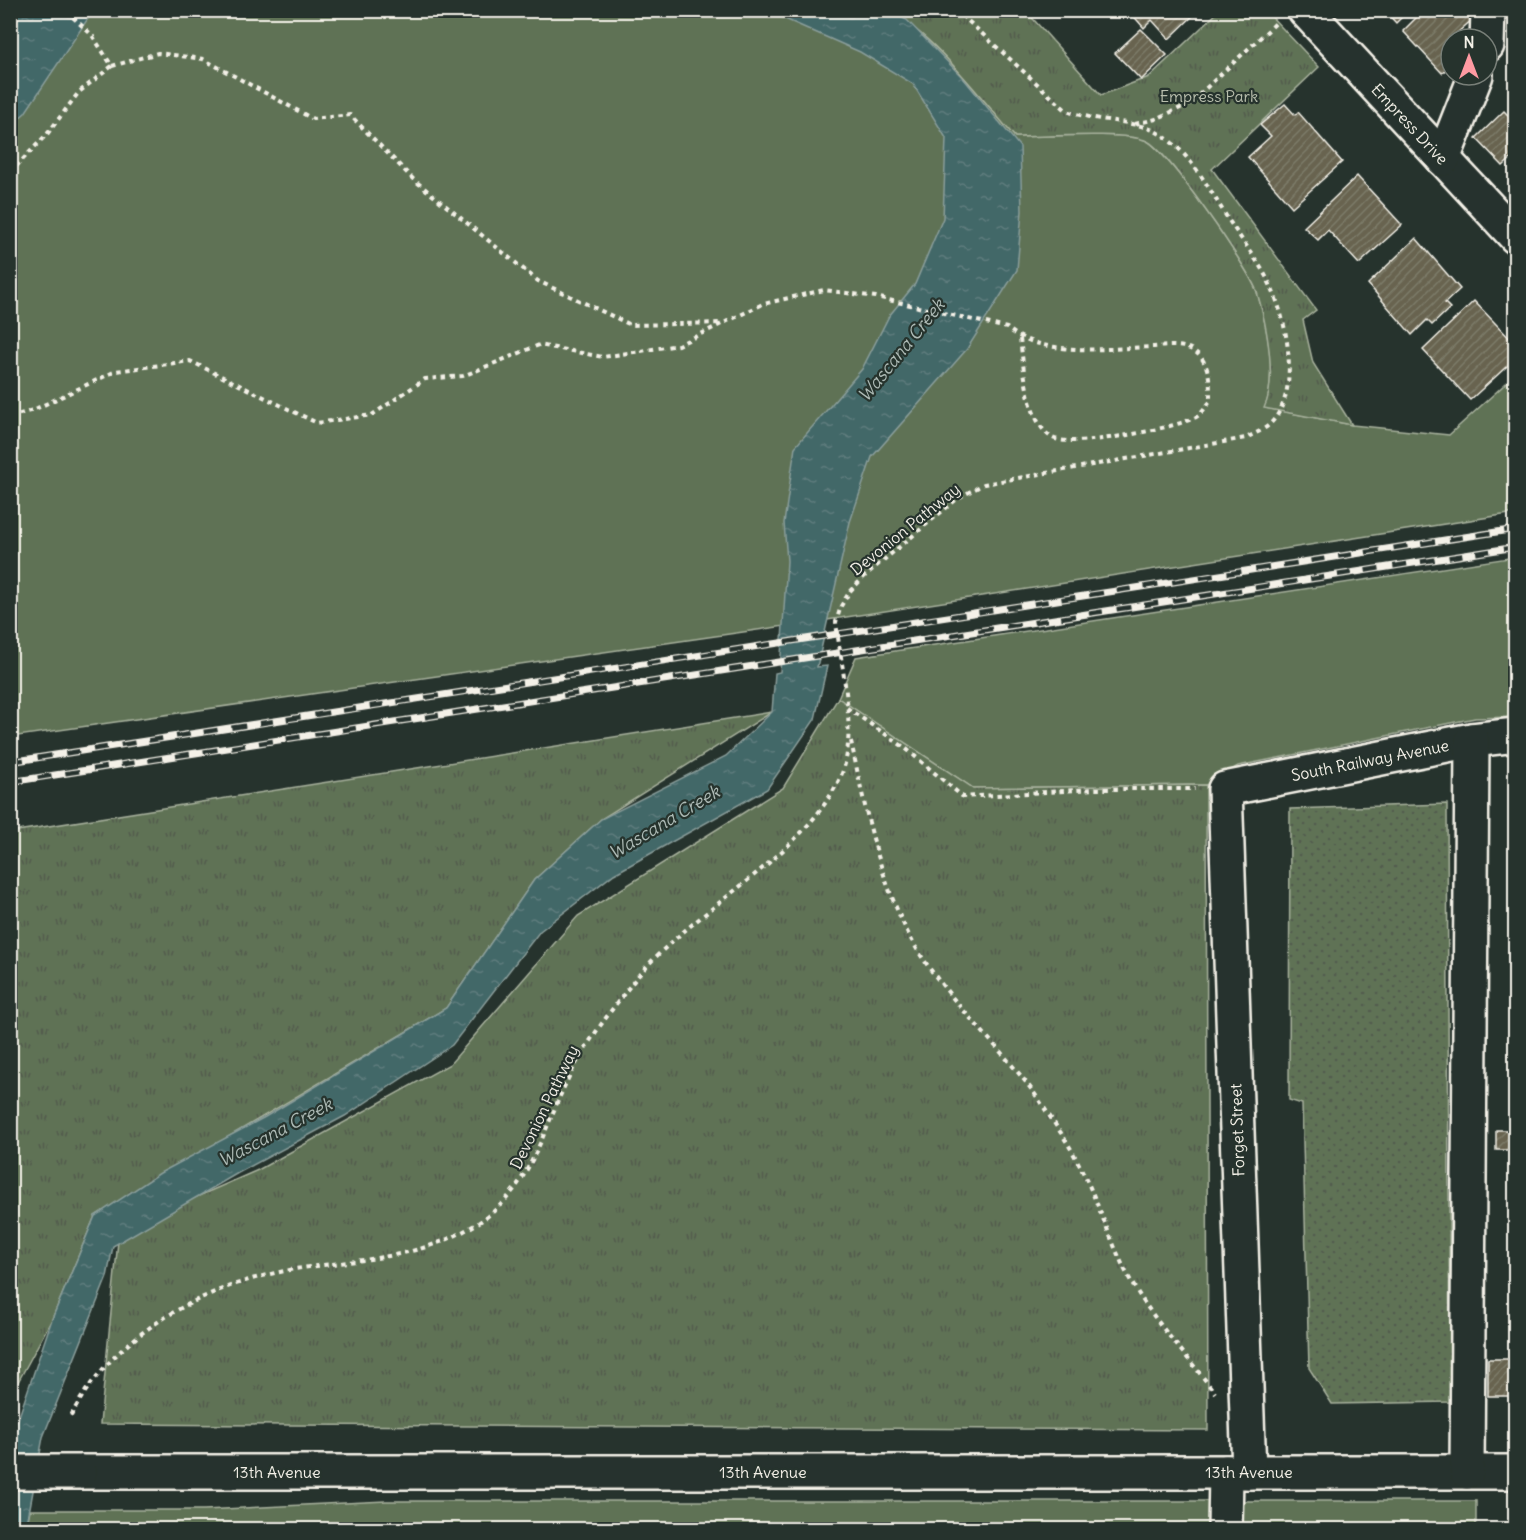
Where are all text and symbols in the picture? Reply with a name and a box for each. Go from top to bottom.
north arrow [1439,27,1499,87]
text: N [1463,32,1475,52]
street label: Empress Drive [1367,79,1453,169]
park label: Empress Park [1160,86,1258,106]
water label: Wascana Creek [853,293,951,406]
street label: Devonion Pathway [846,479,964,579]
street label: South Railway Avenue [1289,735,1451,785]
water label: Wascana Creek [604,779,725,864]
street label: Devonion Pathway [505,1042,583,1172]
street label: Forget Street [1225,1082,1249,1177]
water label: Wascana Creek [214,1091,337,1172]
street label: 13th Avenue [233,1462,321,1482]
street label: 13th Avenue [719,1462,807,1482]
street label: 13th Avenue [1205,1462,1293,1482]

